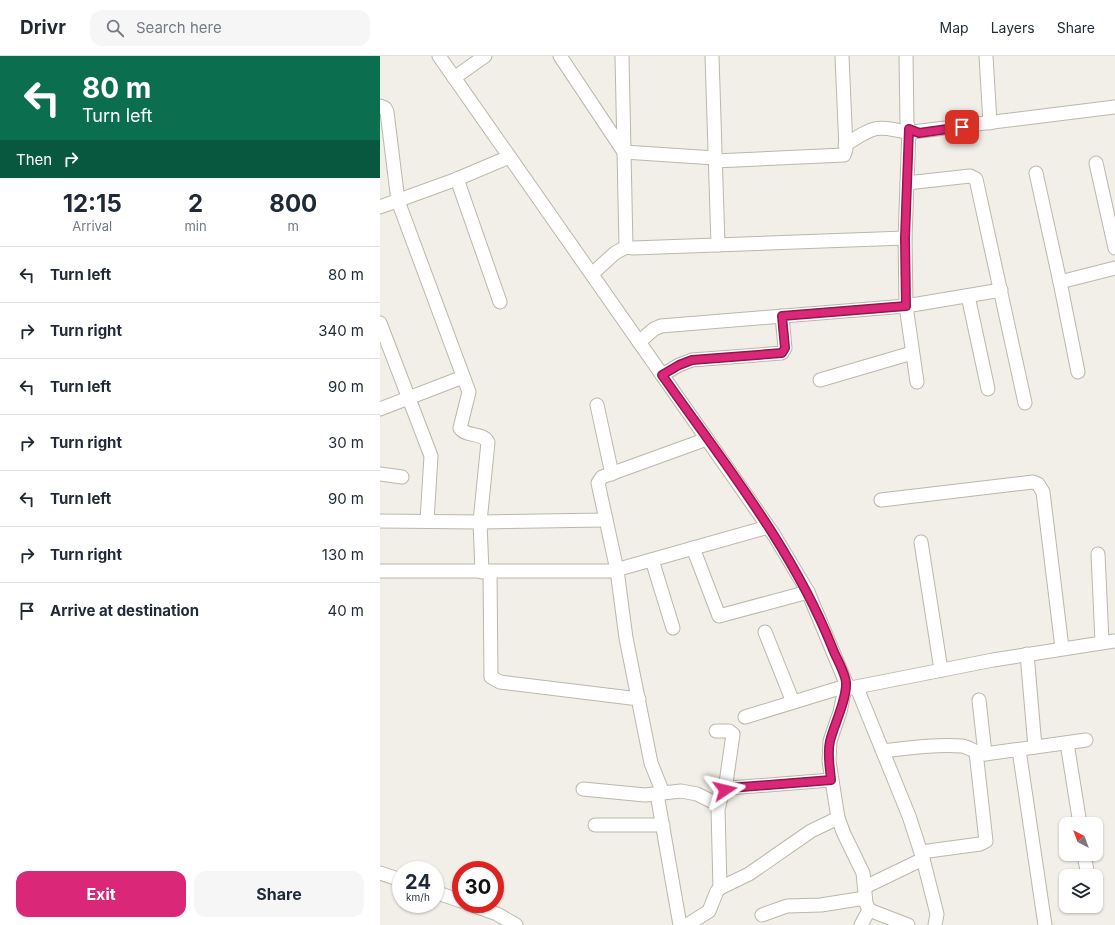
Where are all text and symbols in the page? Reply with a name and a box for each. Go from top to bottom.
search box [90,10,370,46]
text: Drivr [20,16,66,39]
icon: search [104,17,126,39]
text: Search here [136,18,222,37]
text: Map [940,19,969,36]
text: Layers [991,19,1035,36]
text: Share [1057,19,1095,36]
text: 80 m [82,71,151,105]
icon: left [16,72,68,124]
text: Turn left [82,105,152,126]
pin [945,110,979,144]
icon: arrive [951,116,973,138]
icon: right [60,148,82,170]
text: Then [16,150,52,169]
text: 12:15 [63,189,122,218]
text: 2 [188,189,203,218]
text: 800 [269,189,317,218]
text: Arrival [72,218,112,234]
text: min [184,218,207,234]
text: m [288,218,299,234]
icon: left [16,264,38,286]
text: Turn left [50,265,111,284]
text: 80 m [328,265,364,284]
icon: right [16,320,38,342]
text: Turn right [50,321,122,340]
text: 340 m [318,321,364,340]
icon: left [16,376,38,398]
text: Turn left [50,377,111,396]
text: 90 m [328,377,364,396]
icon: right [16,432,38,454]
text: Turn right [50,433,122,452]
text: 30 m [328,433,364,452]
icon: left [16,488,38,510]
text: Turn left [50,489,111,508]
text: 90 m [328,489,364,508]
icon: right [16,544,38,566]
text: Turn right [50,545,122,564]
text: 130 m [322,545,364,564]
icon: arrive [16,600,38,622]
text: Arrive at destination [50,601,199,620]
text: 40 m [327,601,364,620]
position arrow [704,769,746,811]
north arrow [1059,817,1103,861]
map controls [1059,817,1103,913]
speed limit sign: 30 [452,861,504,913]
button: layers [1059,869,1103,913]
text: 24 [405,870,431,894]
button: Exit [16,871,186,917]
button: Share [194,871,364,917]
text: km/h [406,891,430,903]

